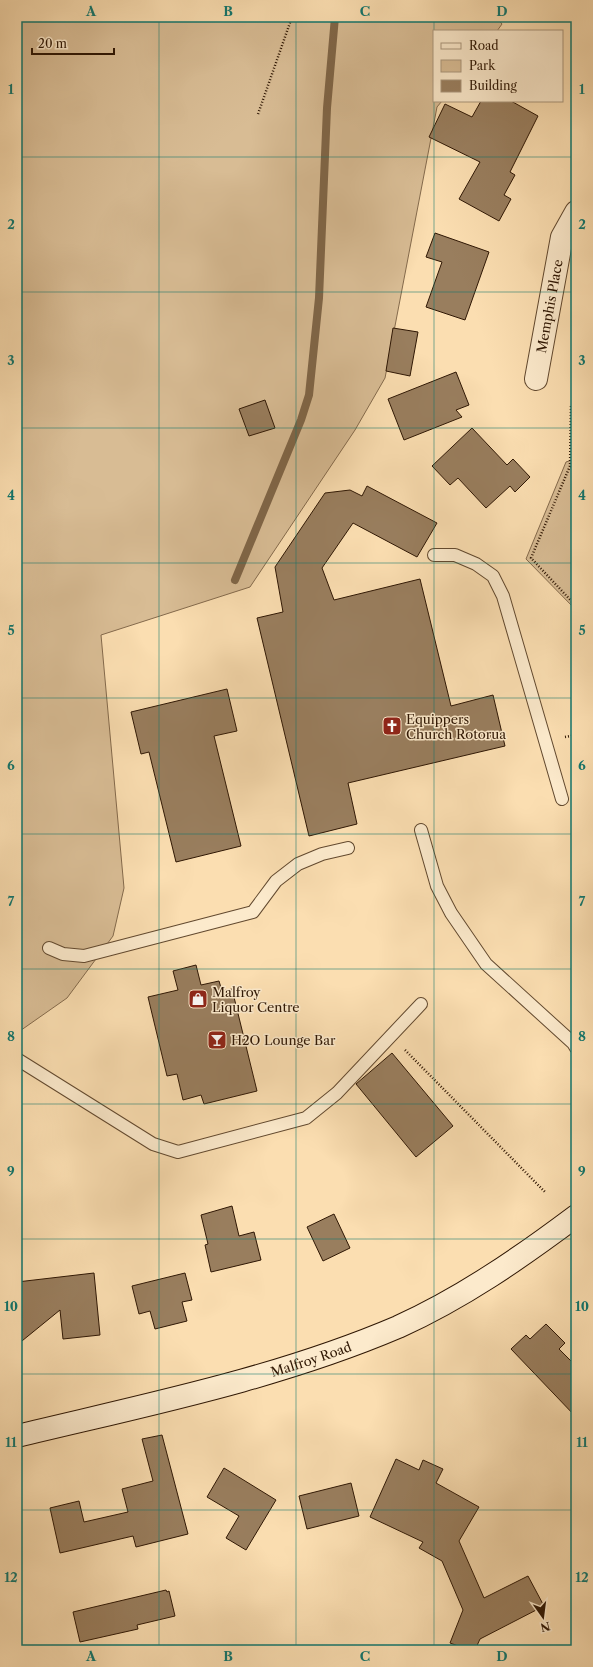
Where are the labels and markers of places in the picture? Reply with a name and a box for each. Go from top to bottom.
place label: Equippers Church Rotorua [406,711,506,742]
church icon: Equippers Church Rotorua [381,715,403,737]
place label: Malfroy Liquor Centre [212,984,300,1015]
shop icon: Malfroy Liquor Centre [187,988,209,1010]
bar icon: H2O Lounge Bar [206,1029,228,1051]
place label: H2O Lounge Bar [231,1032,336,1048]

